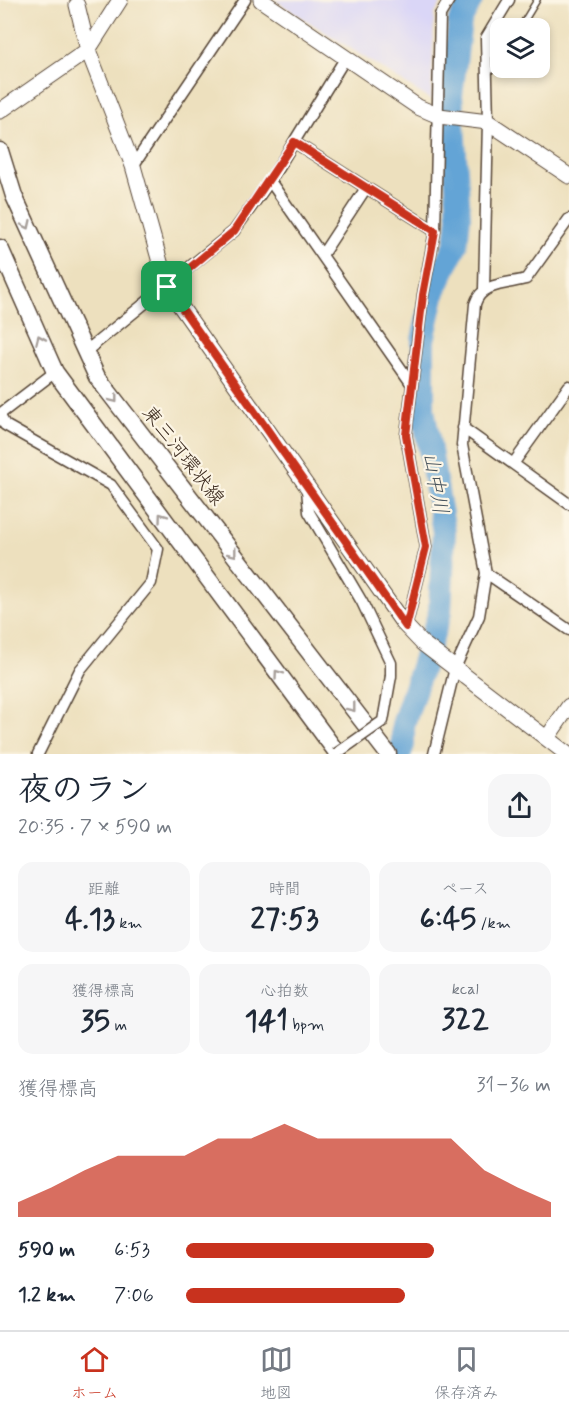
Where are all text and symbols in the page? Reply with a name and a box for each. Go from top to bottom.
map controls [490,18,550,78]
button: layers [490,18,550,78]
one-way arrow [20,219,32,230]
pin [141,261,192,312]
icon: arrive [150,270,183,303]
one-way arrow [36,334,48,345]
one-way arrow [107,392,118,403]
street label: 東三河環状線 [135,400,230,512]
water label: 山中川 [416,450,454,517]
one-way arrow [158,512,169,523]
one-way arrow [226,547,237,558]
one-way arrow [274,669,285,680]
one-way arrow [345,701,356,712]
text: 夜のラン [18,769,150,813]
button: share [488,774,551,837]
text: 20:35 · 7 × 590 m [18,814,172,841]
text: 距離 [88,879,120,900]
text: 時間 [268,879,301,900]
text: ペース [442,879,489,900]
text: 4.13 [65,900,115,939]
text: 27:53 [250,900,319,939]
text: 6:45 [419,900,476,939]
text: km [115,913,143,934]
text: /km [476,913,511,934]
text: kcal [452,979,479,1000]
text: 獲得標高 [72,981,136,1002]
text: 心拍数 [260,981,309,1002]
text: 322 [442,1000,489,1039]
text: 35 [81,1002,110,1041]
text: 141 [245,1002,288,1041]
text: m [110,1015,127,1036]
text: bpm [288,1015,324,1036]
text: 31–36 m [477,1072,551,1099]
text: 獲得標高 [18,1076,98,1103]
text: 590 m [18,1237,75,1264]
text: 6:53 [114,1237,150,1264]
text: 1.2 km [18,1282,75,1309]
text: 7:06 [114,1282,154,1309]
tab: ホーム [71,1343,118,1404]
tab: 地図 [260,1343,293,1404]
tab: 保存済み [434,1343,498,1404]

